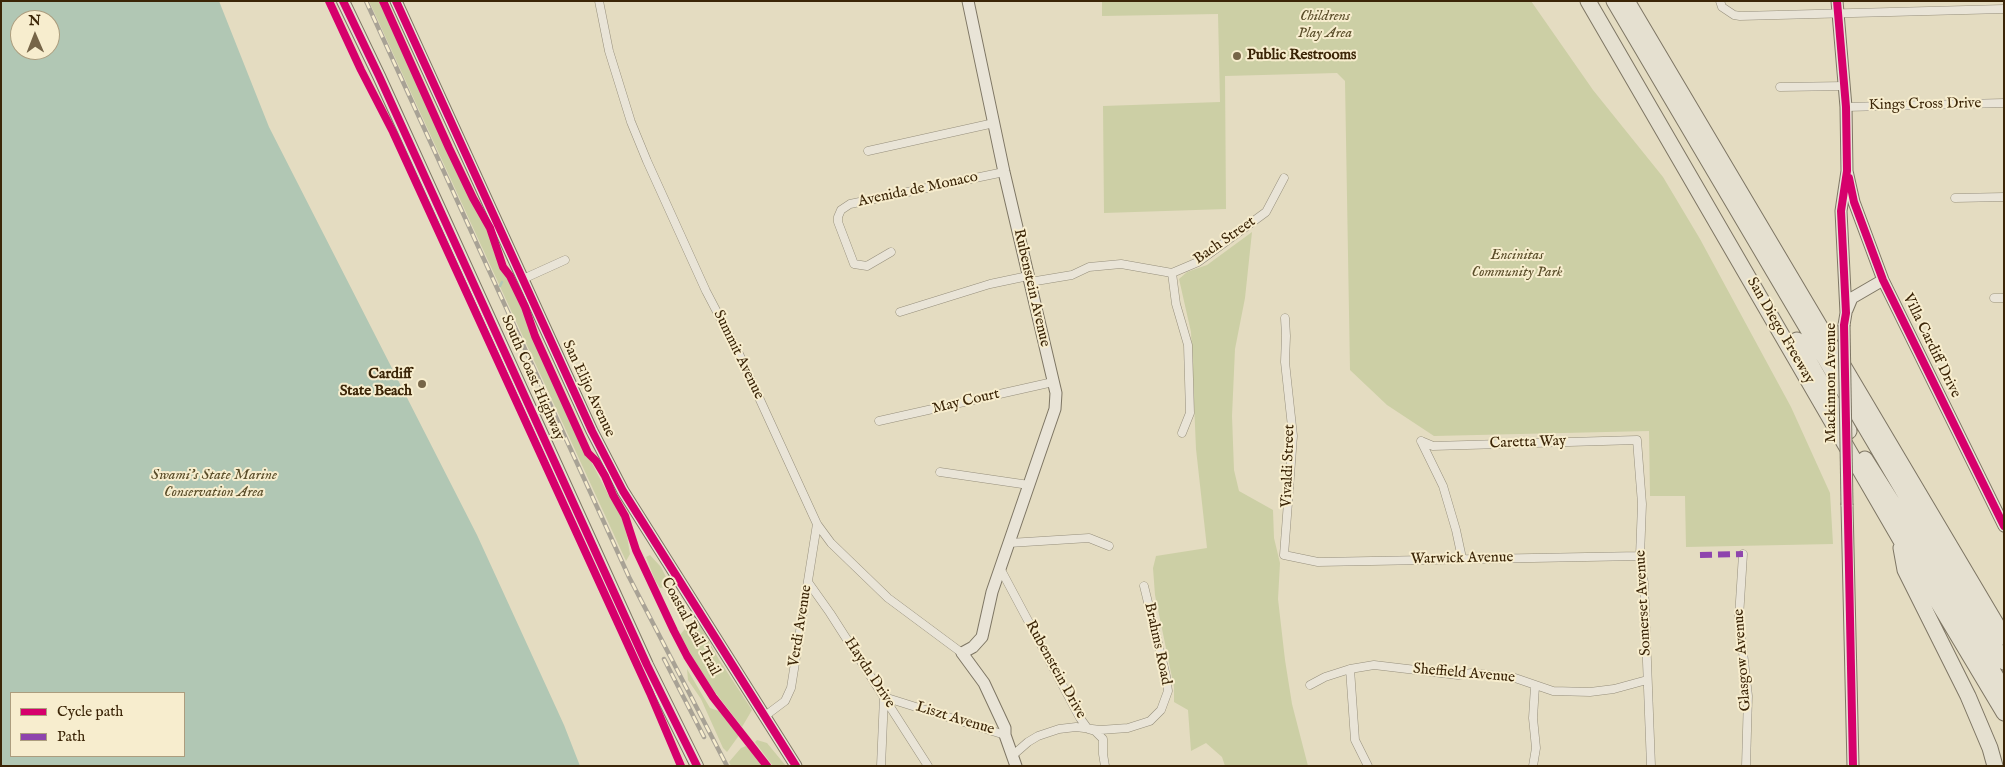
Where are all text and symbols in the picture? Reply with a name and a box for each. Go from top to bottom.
park label: Childrens Play Area [1298,8,1352,43]
north arrow [10,10,60,60]
text: N [29,12,41,30]
place label: Public Restrooms [1247,47,1356,65]
marker: Public Restrooms [1231,50,1243,62]
street label: Kings Cross Drive [1869,95,1981,115]
street label: Avenida de Monaco [856,169,980,211]
street label: Bach Street [1191,213,1259,269]
street label: Rubenstein Avenue [1009,227,1053,349]
park label: Encinitas Community Park [1471,247,1563,282]
street label: San Diego Freeway [1742,275,1818,387]
street label: Villa Cardiff Drive [1898,291,1964,401]
street label: Summit Avenue [709,308,767,402]
street label: South Coast Highway [496,313,568,443]
street label: Mackinnon Avenue [1823,323,1841,443]
street label: San Elijo Avenue [558,338,618,440]
place label: Cardiff State Beach [340,366,412,401]
marker: Cardiff State Beach [416,378,428,390]
street label: May Court [931,386,1001,418]
street label: Vivaldi Street [1279,424,1299,508]
street label: Caretta Way [1489,433,1567,453]
park label: Swami's State Marine Conservation Area [151,467,277,502]
street label: Warwick Avenue [1410,549,1514,569]
street label: Somerset Avenue [1632,550,1656,656]
street label: Coastal Rail Trail [657,575,723,679]
street label: Verdi Avenue [786,584,816,668]
street label: Brahms Road [1139,601,1175,687]
street label: Glasgow Avenue [1730,608,1756,712]
street label: Rubenstein Drive [1021,618,1089,722]
street label: Haydn Drive [840,634,898,712]
street label: Sheffield Avenue [1412,661,1516,687]
legend [10,692,185,757]
street label: Liszt Avenue [914,699,996,739]
text: Cycle path [57,702,123,721]
text: Path [57,727,85,746]

